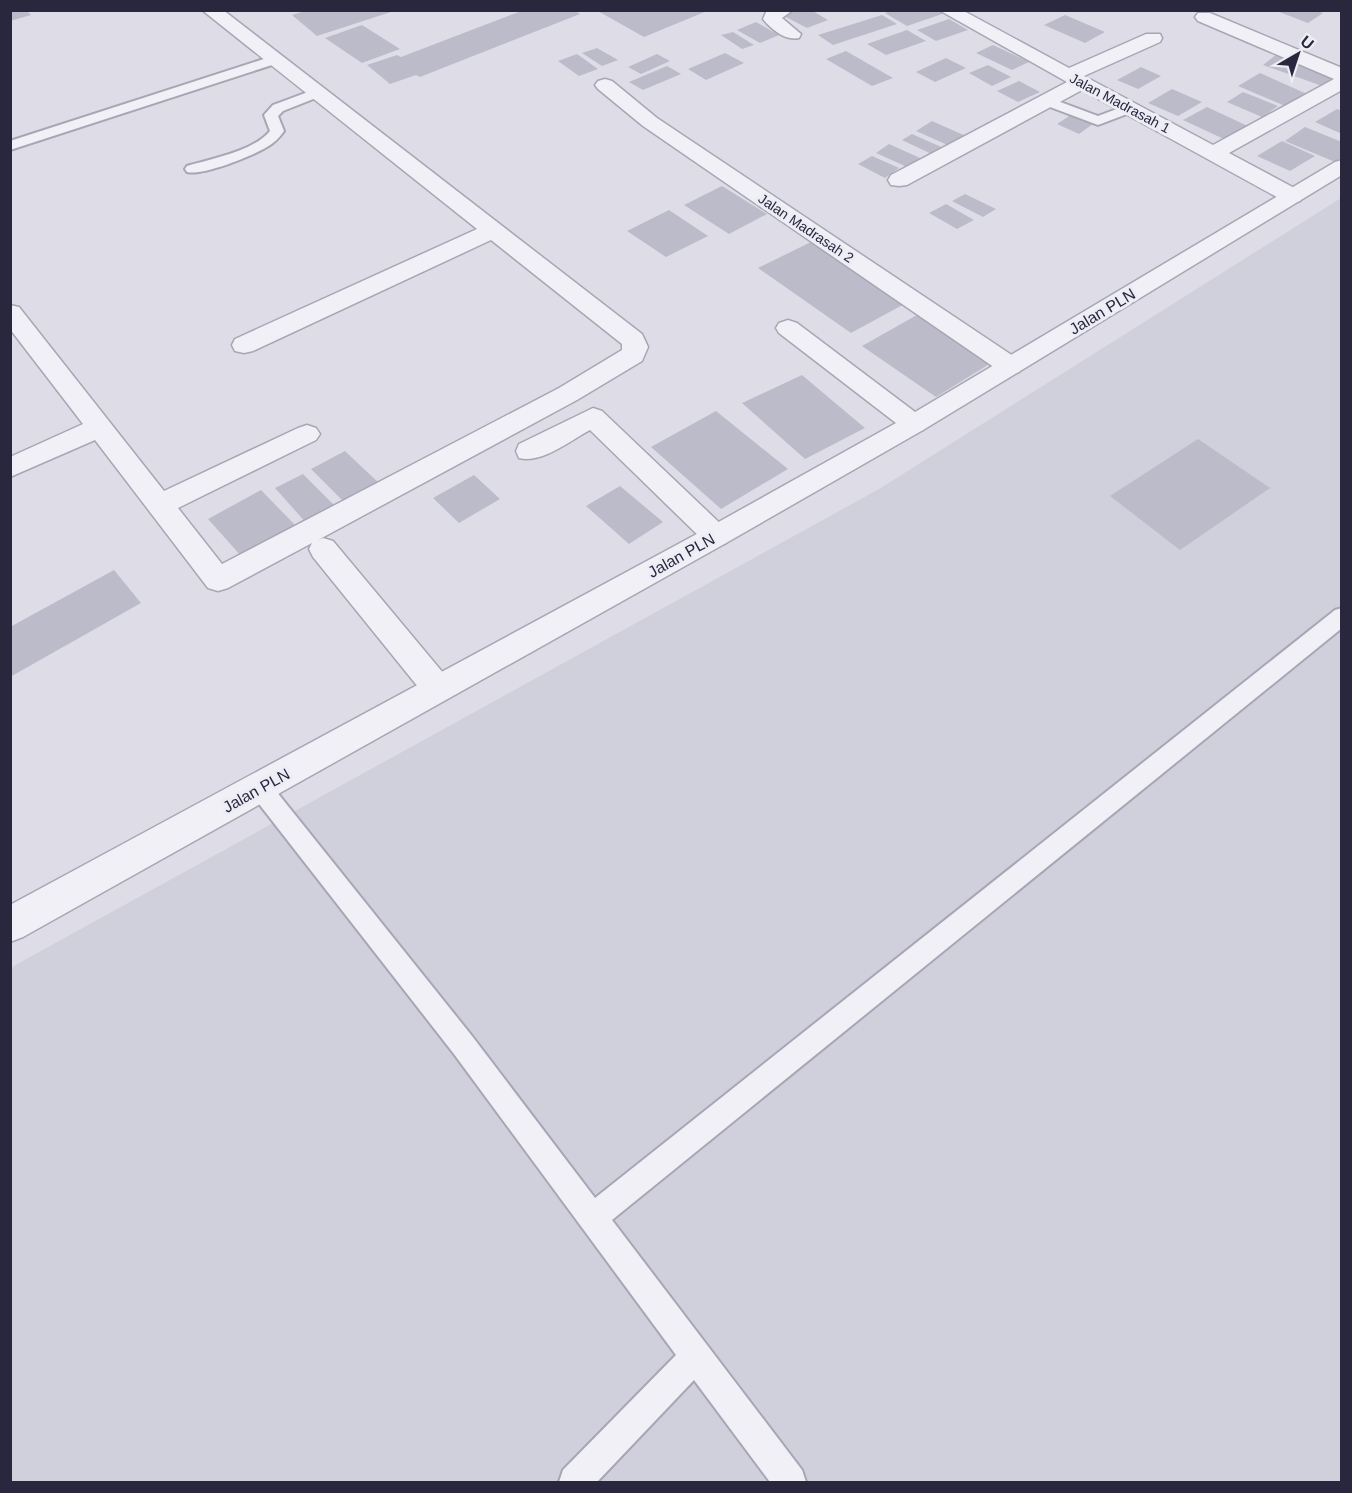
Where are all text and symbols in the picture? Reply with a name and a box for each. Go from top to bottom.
north arrow [1268,24,1328,84]
text: U [1297,32,1317,53]
street label: Jalan Madrasah 1 [1067,70,1173,136]
street label: Jalan Madrasah 2 [755,190,857,266]
street label: Jalan PLN [1066,285,1138,338]
street label: Jalan PLN [645,530,718,581]
street label: Jalan PLN [220,765,293,816]

